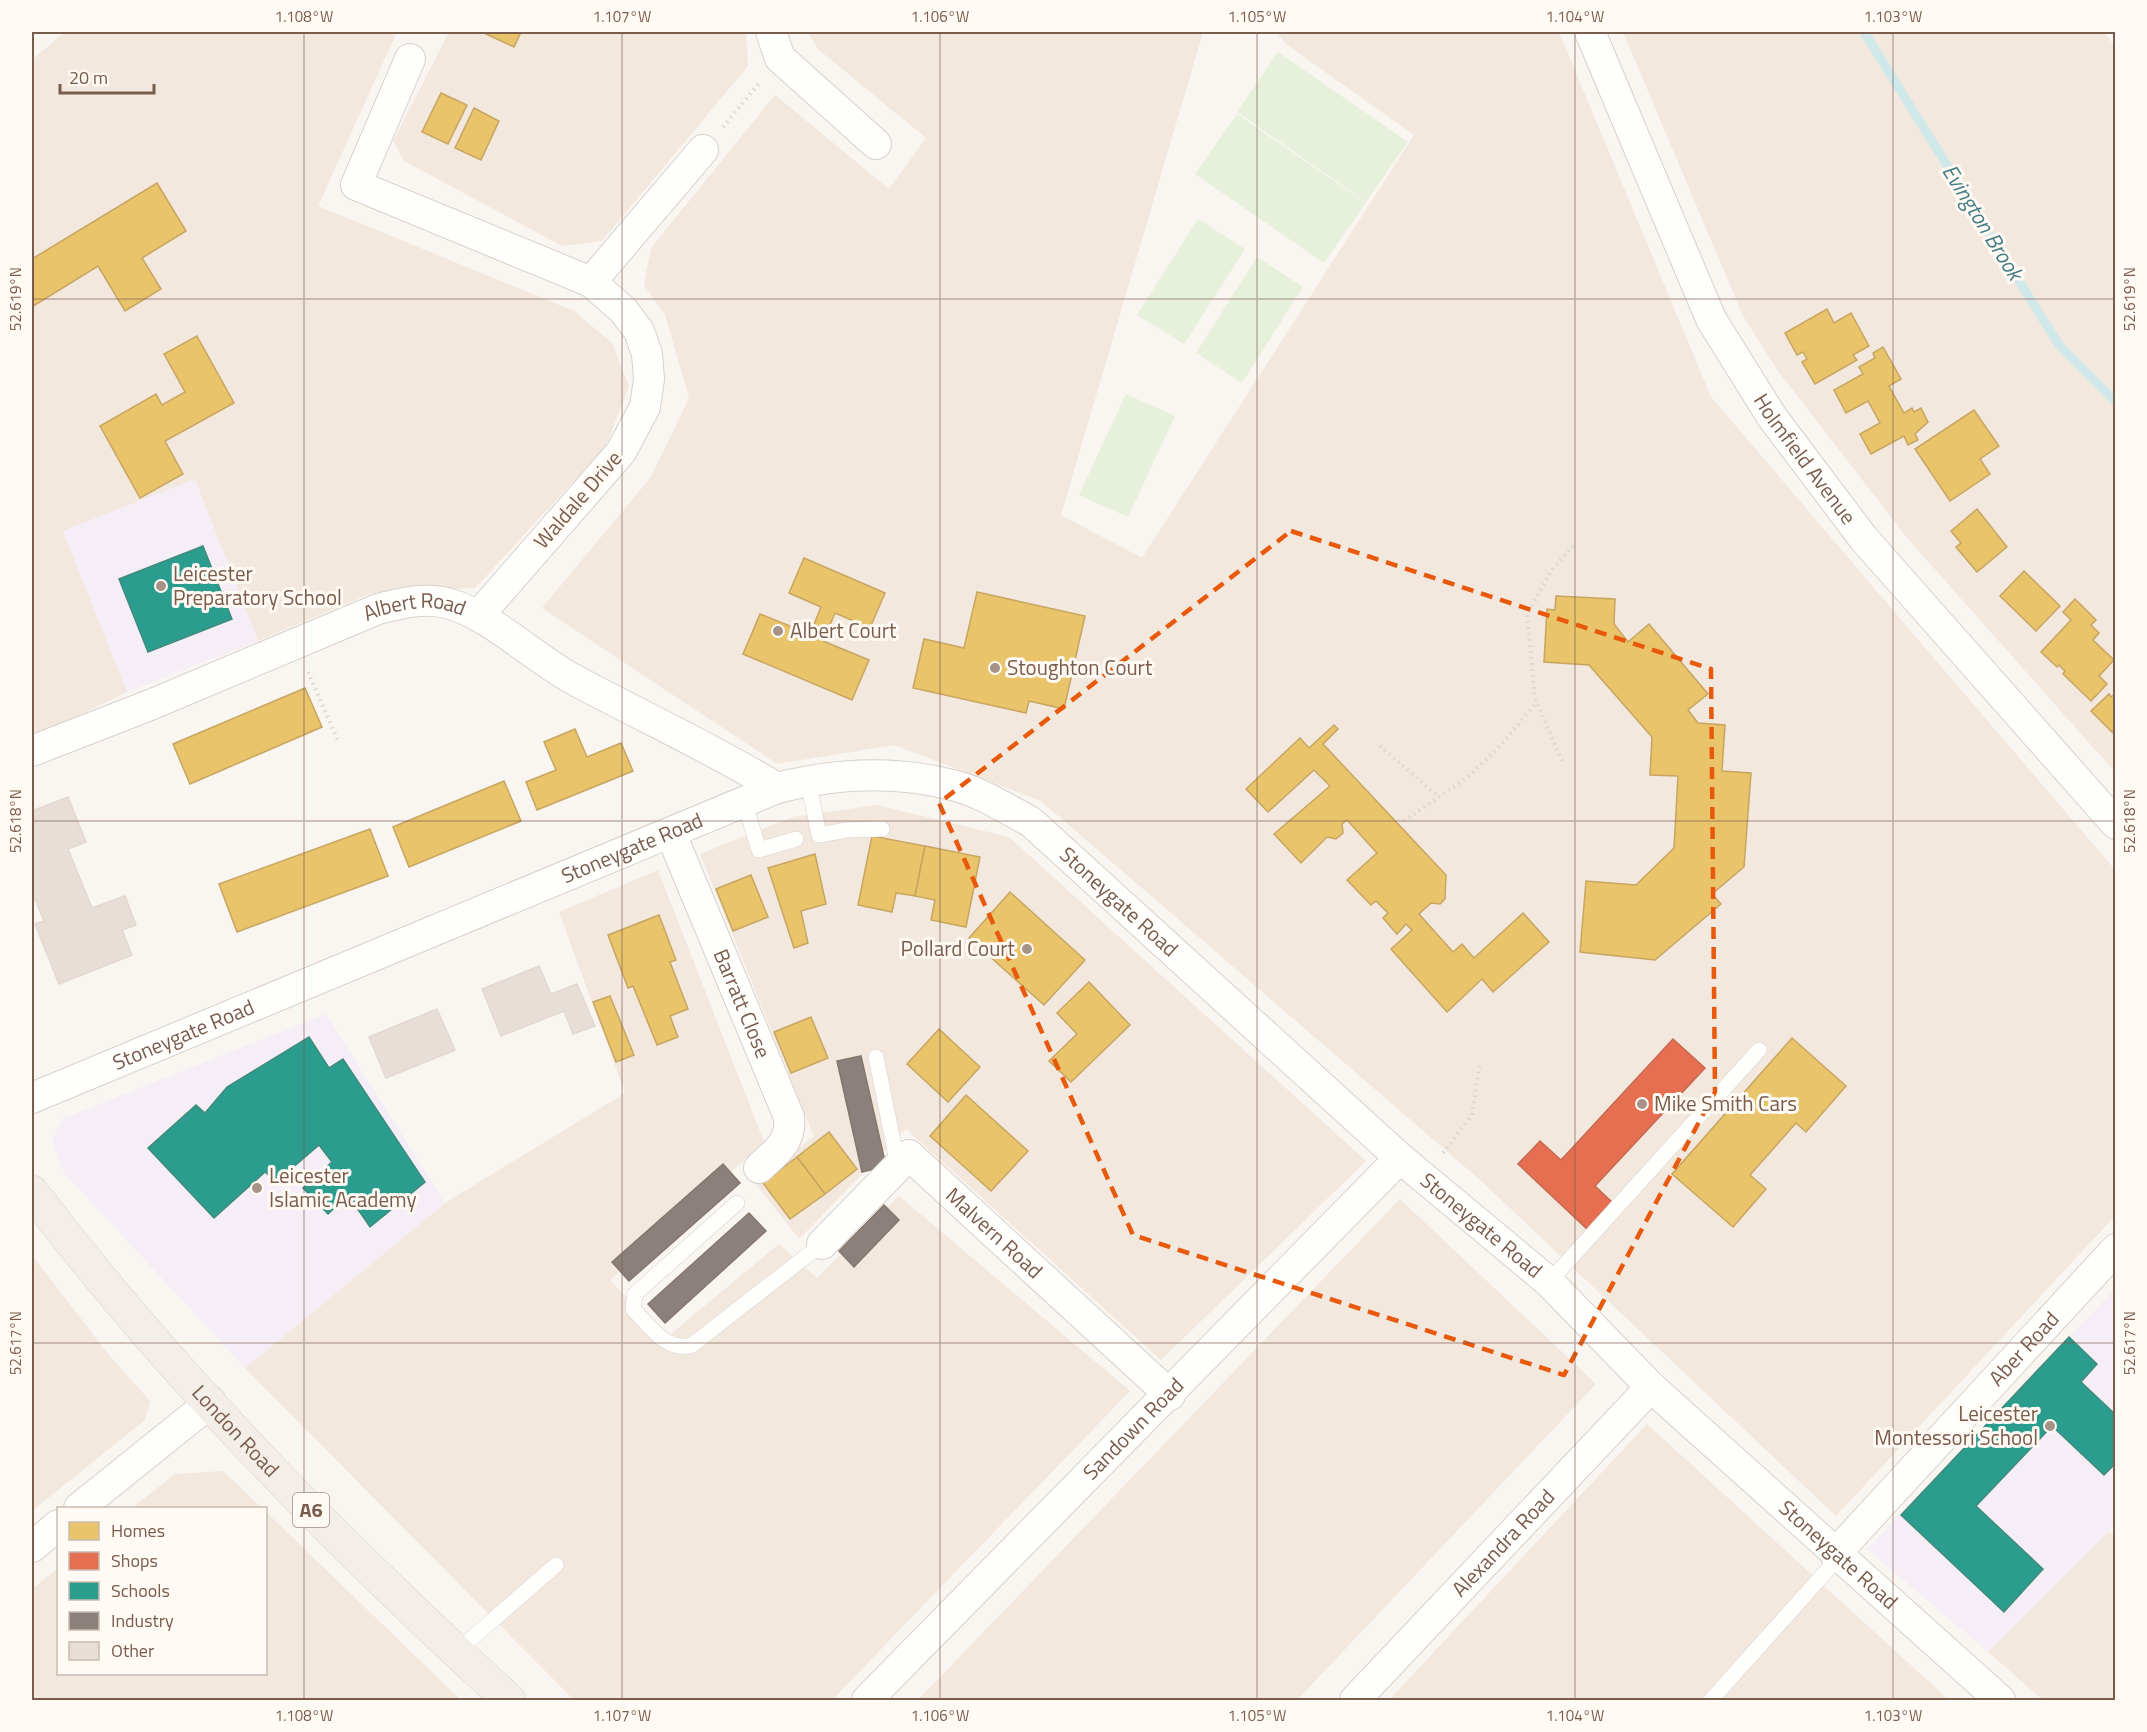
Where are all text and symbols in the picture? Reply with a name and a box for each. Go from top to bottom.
text: 1.108°W [275,5,333,28]
text: 1.107°W [593,5,651,28]
text: 1.106°W [911,5,969,28]
text: 1.105°W [1228,5,1286,28]
text: 1.104°W [1546,5,1604,28]
text: 1.103°W [1864,5,1922,28]
scale bar [60,57,154,95]
text: 20 m [69,64,108,91]
water label: Evington Brook [1934,157,2033,289]
text: 52.619°N [4,267,27,331]
text: 52.619°N [2118,267,2141,331]
street label: Holmfield Avenue [1746,387,1865,531]
street label: Waldale Drive [525,443,629,556]
place label: Leicester Preparatory School [173,557,342,613]
marker: Leicester Preparatory School [154,579,168,593]
street label: Albert Road [358,584,471,629]
place label: Albert Court [790,614,897,646]
marker: Albert Court [771,624,785,638]
place label: Stoughton Court [1007,651,1153,683]
marker: Stoughton Court [988,661,1002,675]
text: 52.618°N [4,789,27,853]
text: 52.618°N [2118,789,2141,853]
street label: Stoneygate Road [556,804,707,891]
street label: Stoneygate Road [1053,839,1186,964]
place label: Pollard Court [901,932,1016,964]
marker: Pollard Court [1020,942,1034,956]
street label: Barratt Close [706,944,780,1063]
street label: Stoneygate Road [107,990,259,1078]
place label: Mike Smith Cars [1654,1087,1797,1119]
marker: Mike Smith Cars [1635,1097,1649,1111]
place label: Leicester Islamic Academy [269,1159,417,1215]
street label: Stoneygate Road [1414,1164,1550,1285]
street label: Malvern Road [939,1179,1051,1286]
marker: Leicester Islamic Academy [250,1181,264,1195]
street label: Aber Road [1981,1304,2066,1393]
text: 52.617°N [4,1311,27,1375]
text: 52.617°N [2118,1311,2141,1375]
street label: Sandown Road [1075,1370,1191,1487]
street label: London Road [185,1377,287,1484]
place label: Leicester Montessori School [1874,1397,2038,1453]
marker: Leicester Montessori School [2043,1419,2057,1433]
street label: Alexandra Road [1444,1481,1562,1604]
street label: Stoneygate Road [1772,1492,1906,1616]
road number: A6 [293,1493,329,1527]
legend [57,1507,267,1675]
text: Homes [111,1517,165,1544]
text: Shops [111,1547,158,1574]
text: Schools [111,1577,170,1604]
text: Industry [111,1607,174,1634]
text: Other [111,1637,154,1664]
text: 1.108°W [275,1704,333,1727]
text: 1.107°W [593,1704,651,1727]
text: 1.106°W [911,1704,969,1727]
text: 1.105°W [1228,1704,1286,1727]
text: 1.104°W [1546,1704,1604,1727]
text: 1.103°W [1864,1704,1922,1727]

